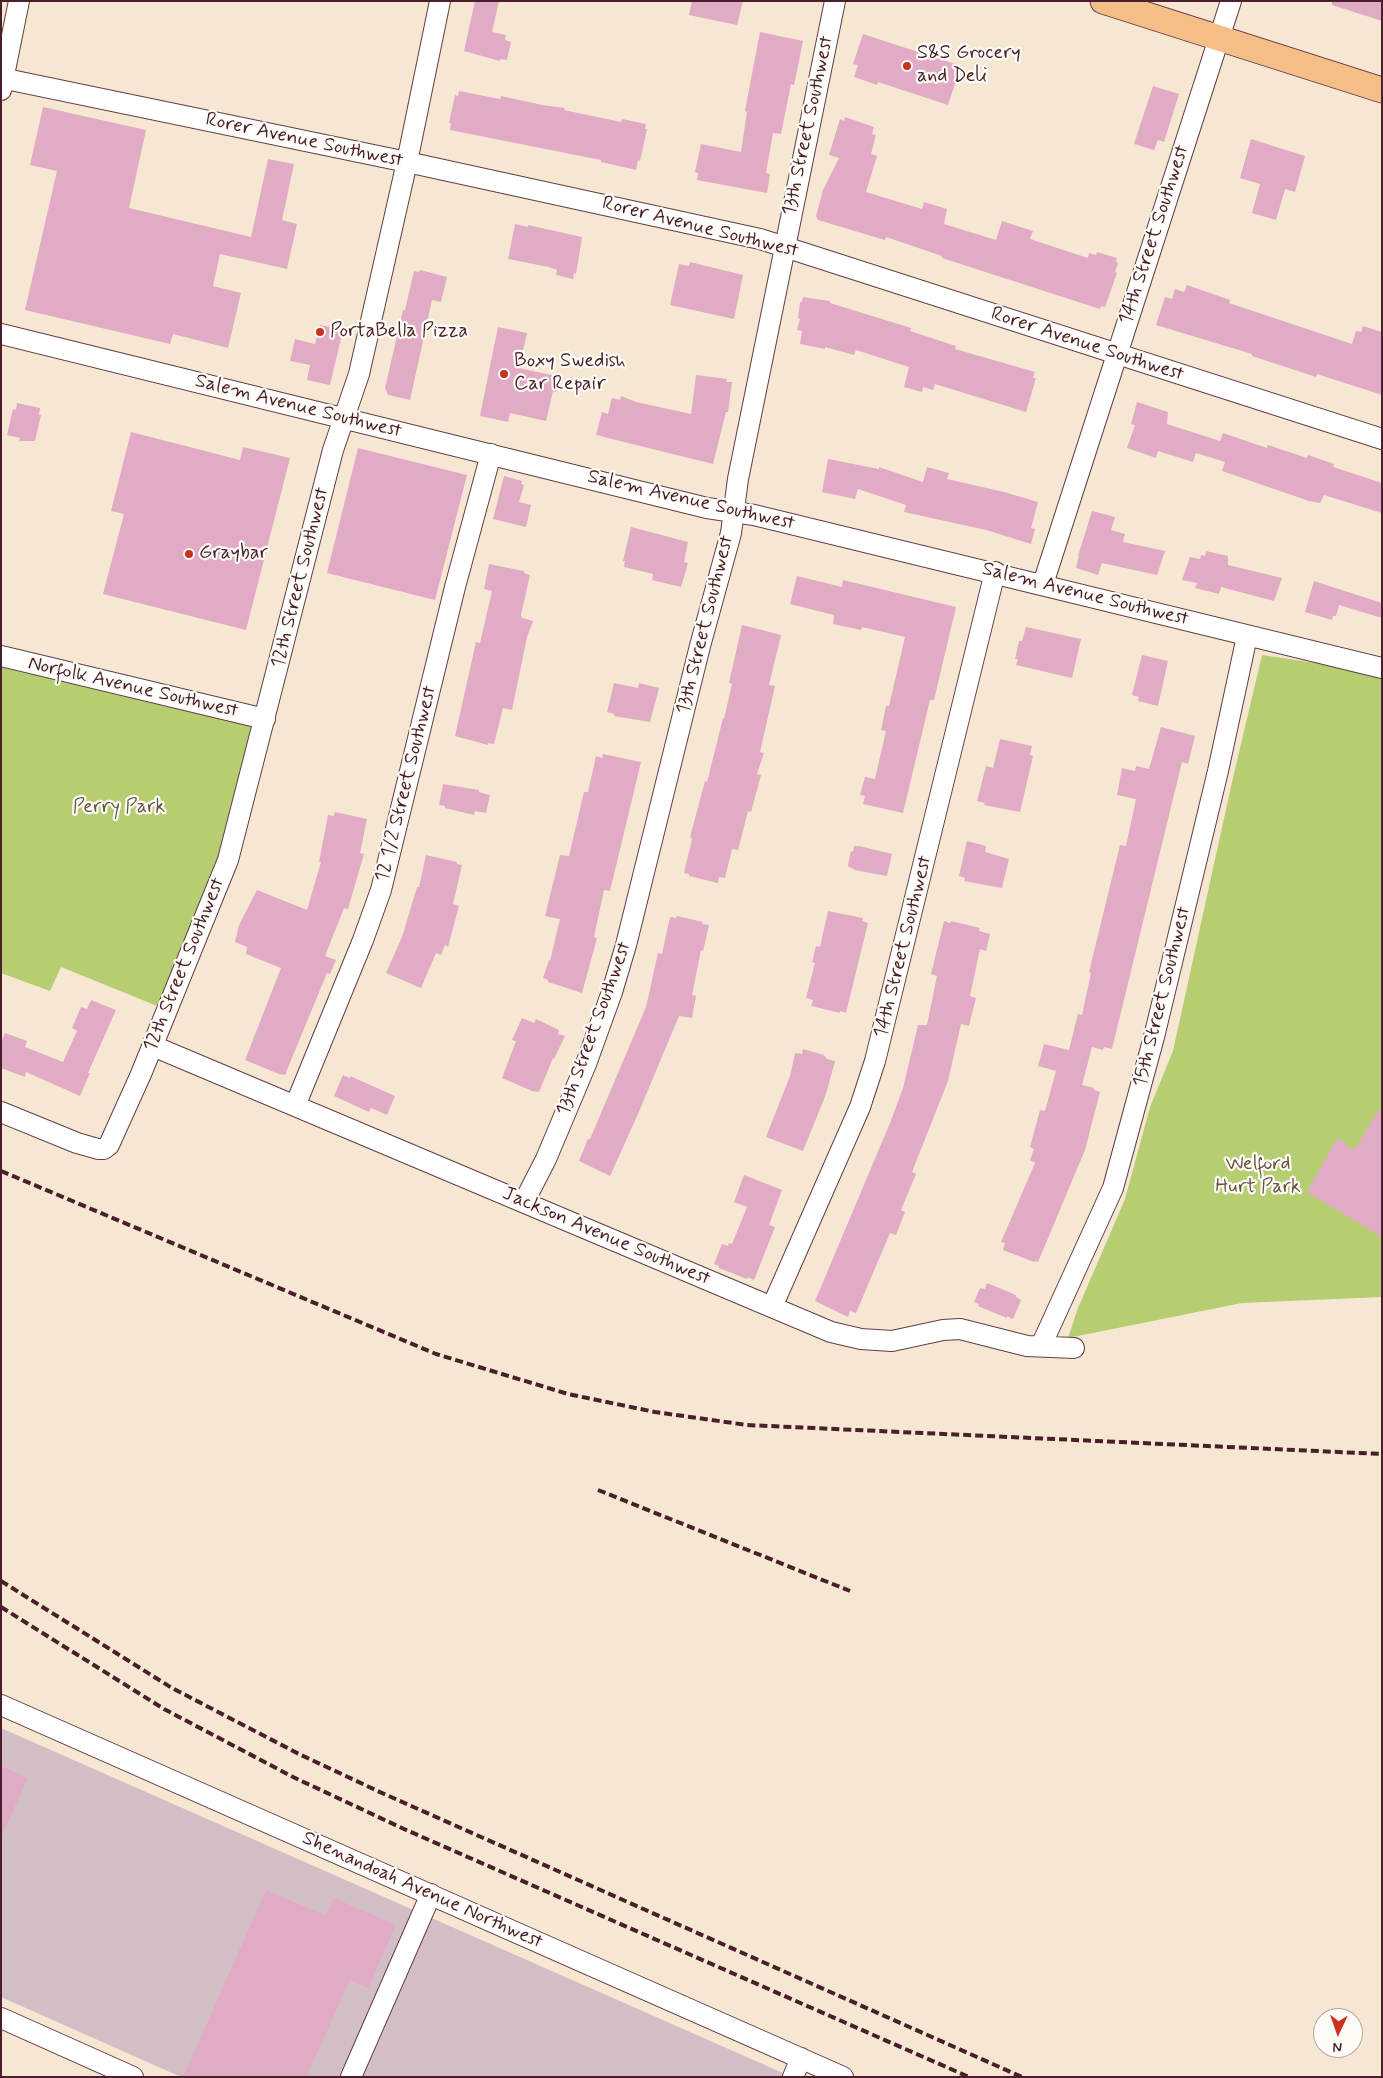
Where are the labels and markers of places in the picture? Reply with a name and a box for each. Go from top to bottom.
place label: S&S Grocery and Deli [917,42,1021,89]
marker: S&S Grocery and Deli [901,60,913,72]
place label: PortaBella Pizza [330,320,468,344]
marker: PortaBella Pizza [314,326,326,338]
place label: Boxy Swedish Car Repair [514,350,626,397]
marker: Boxy Swedish Car Repair [498,368,510,380]
place label: Graybar [199,542,268,566]
marker: Graybar [183,548,195,560]

